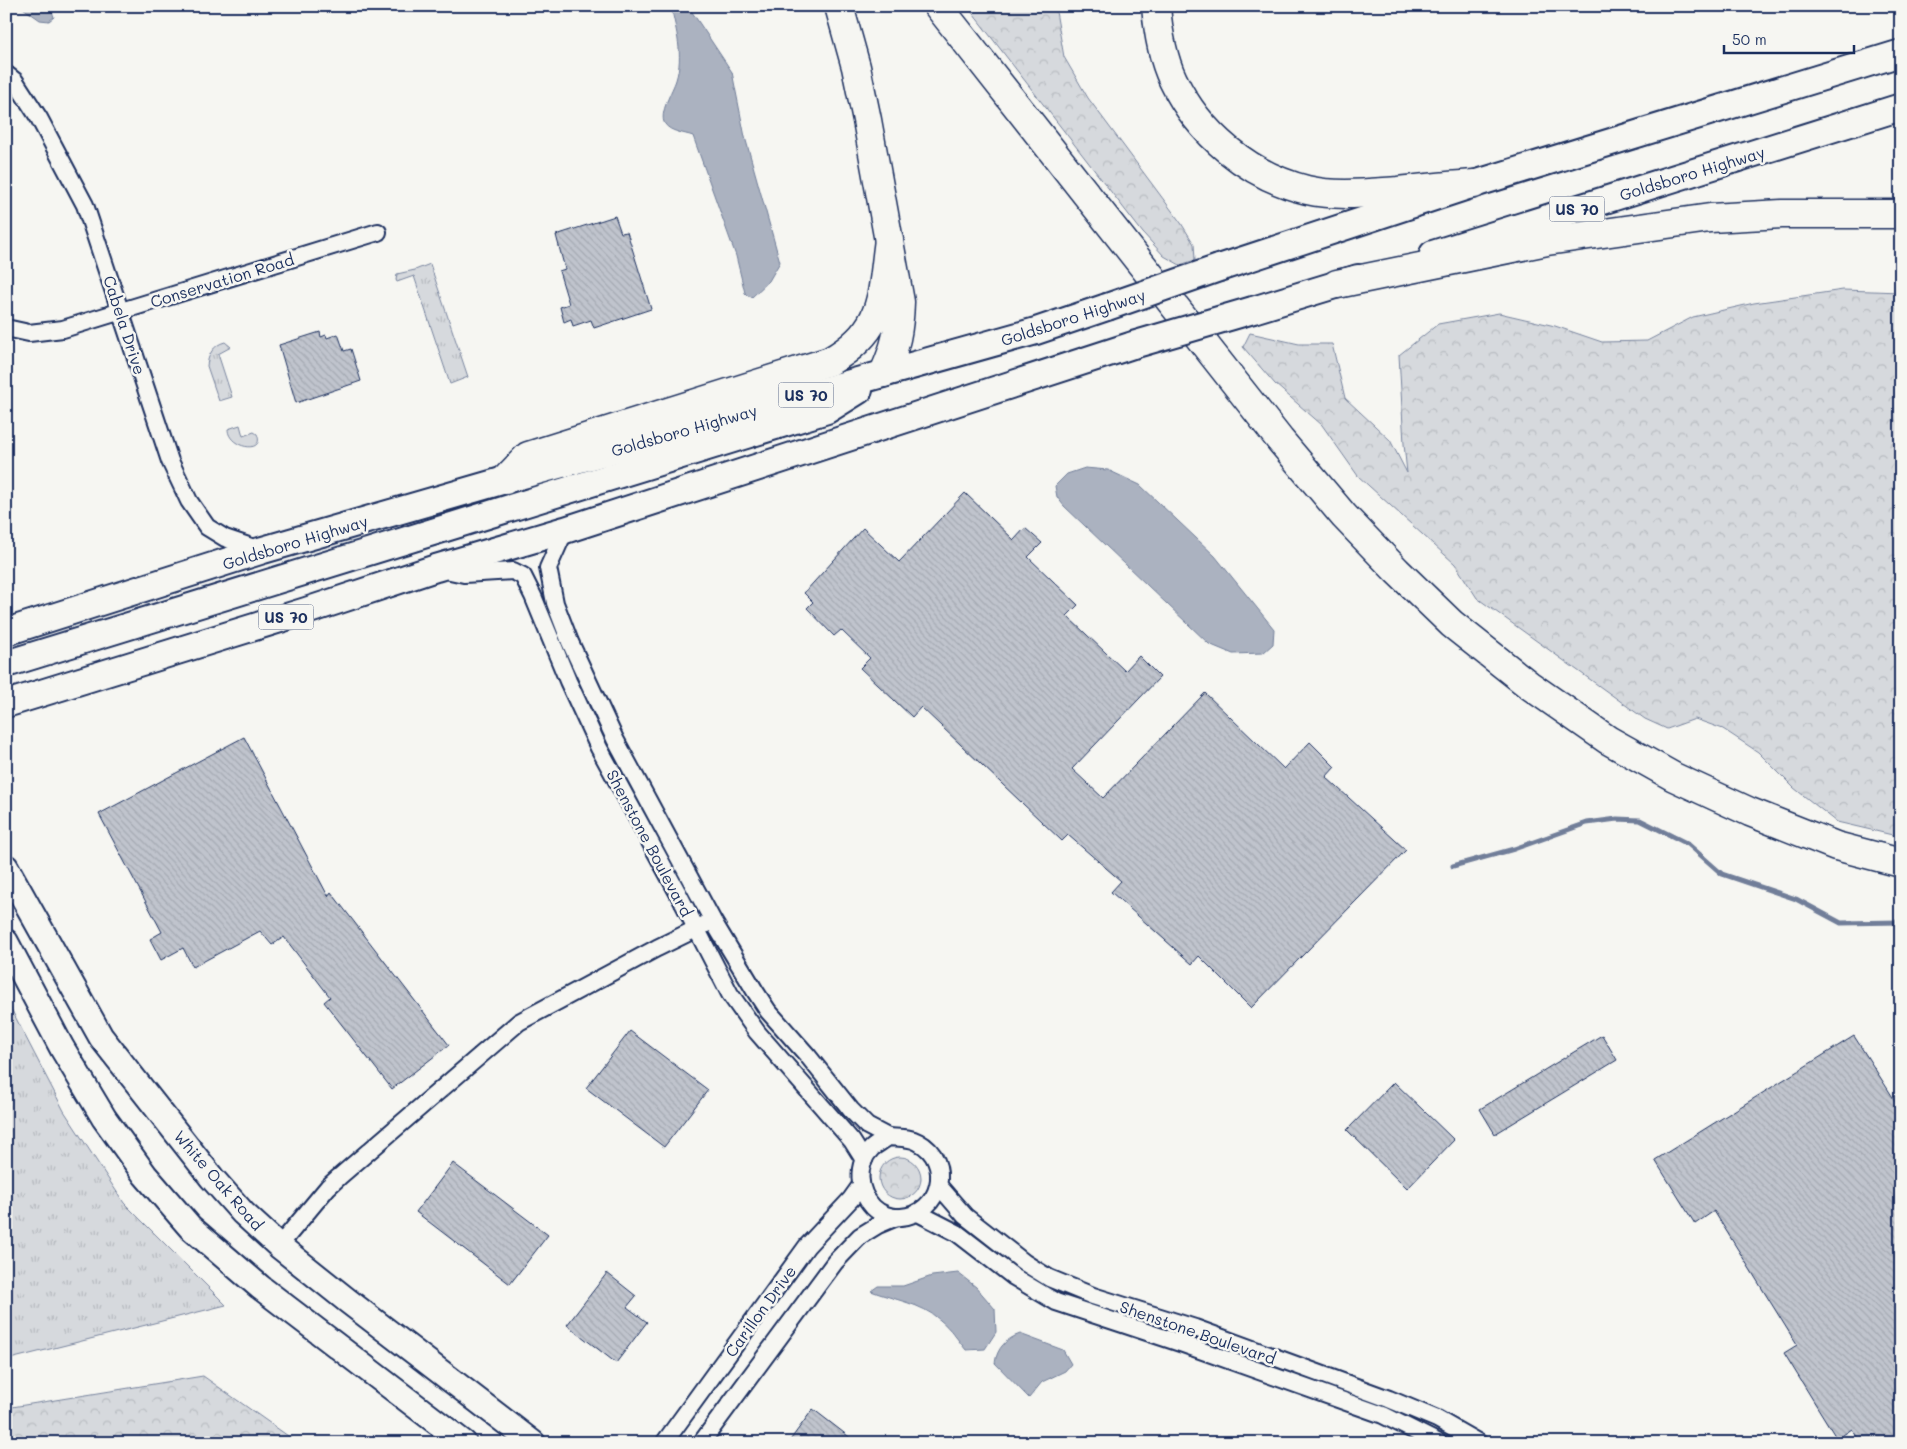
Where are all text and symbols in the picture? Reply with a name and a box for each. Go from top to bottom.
scale bar [1724,22,1854,54]
text: 50 m [1732,29,1767,49]
street label: Goldsboro Highway [1617,141,1767,205]
road number: US 70 [1550,196,1604,222]
street label: Conservation Road [148,248,296,312]
street label: Cabela Drive [99,273,151,377]
street label: Goldsboro Highway [998,284,1148,350]
road number: US 70 [778,382,834,408]
street label: Goldsboro Highway [609,399,759,461]
street label: Goldsboro Highway [220,510,370,574]
road number: US 70 [258,604,314,630]
street label: Shenstone Boulevard [602,766,698,920]
street label: White Oak Road [170,1126,268,1234]
street label: Carillon Drive [720,1261,800,1361]
street label: Shenstone Boulevard [1117,1295,1279,1369]

